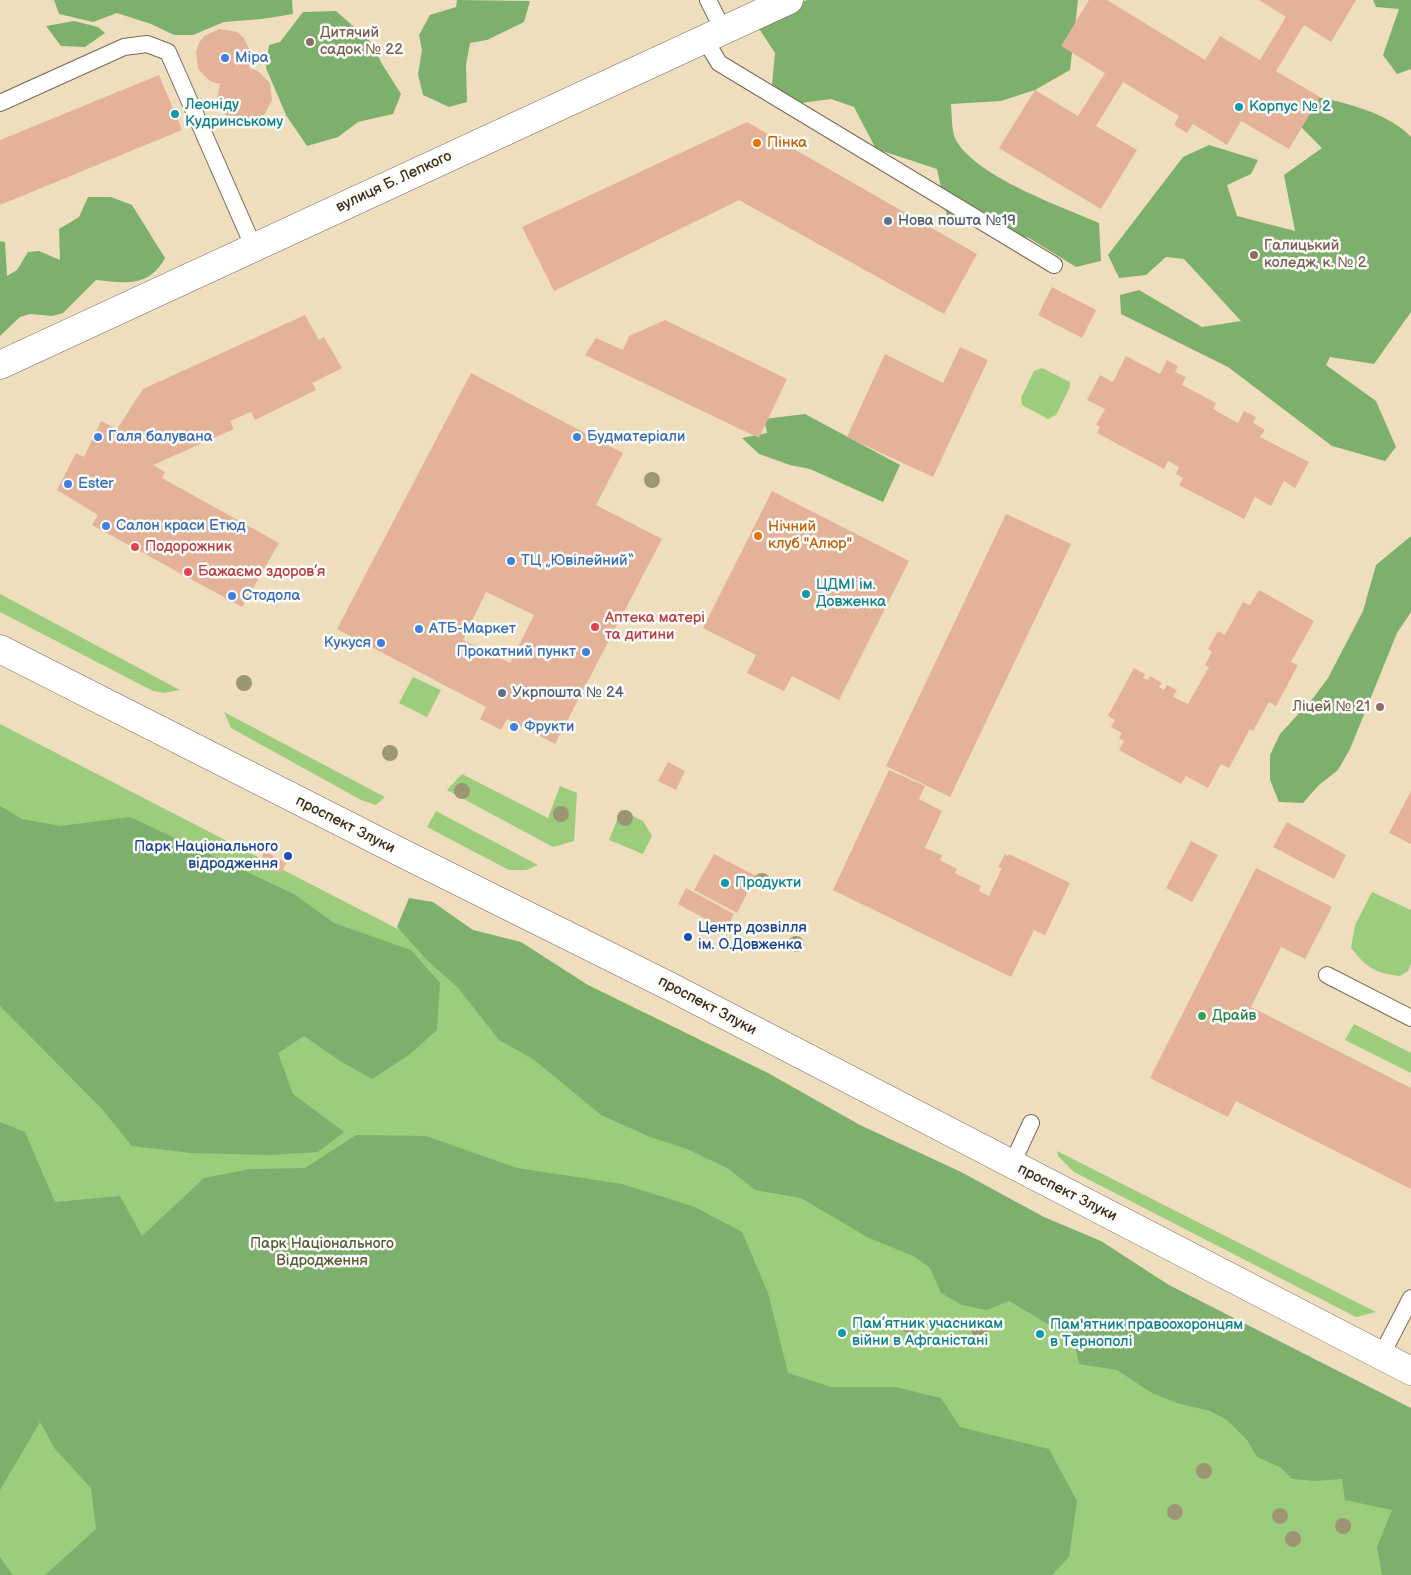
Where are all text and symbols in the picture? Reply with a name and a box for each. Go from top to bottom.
place label: Дитячий садок № 22 [320,24,403,59]
marker: Дитячий садок № 22 [304,36,316,48]
place label: Міра [235,49,269,67]
marker: Міра [219,52,231,64]
place label: Леоніду Кудринському [185,96,283,131]
place label: Корпус № 2 [1249,98,1331,116]
marker: Корпус № 2 [1233,101,1245,113]
marker: Леоніду Кудринському [169,108,181,120]
place label: Пінка [767,134,807,152]
marker: Пінка [751,137,763,149]
street label: вулиця Б. Лепкого [333,147,455,217]
place label: Нова пошта №19 [898,212,1016,230]
marker: Нова пошта №19 [882,215,894,227]
place label: Галицький коледж, к. № 2 [1264,237,1367,272]
marker: Галицький коледж, к. № 2 [1248,249,1260,261]
place label: Галя балувана [108,428,213,446]
place label: Будматеріали [587,428,685,446]
marker: Галя балувана [92,431,104,443]
marker: Будматеріали [571,431,583,443]
place label: Ester [78,475,114,493]
marker: Ester [62,478,74,490]
place label: Салон краси Етюд [116,517,246,535]
place label: Нічний клуб "Алюр" [768,518,852,553]
marker: Салон краси Етюд [100,520,112,532]
marker: Нічний клуб "Алюр" [752,530,764,542]
place label: Подорожник [145,538,232,556]
marker: Подорожник [129,541,141,553]
place label: ТЦ „Ювілейний“ [521,552,634,570]
marker: ТЦ „Ювілейний“ [505,555,517,567]
place label: Бажаємо здоров’я [198,563,325,581]
marker: Бажаємо здоров’я [182,566,194,578]
place label: ЦДМІ ім. Довженка [816,576,886,611]
place label: Стодола [242,587,300,605]
marker: ЦДМІ ім. Довженка [800,588,812,600]
marker: Стодола [226,590,238,602]
place label: Аптека матері та дитини [605,609,705,644]
place label: АТБ-Маркет [429,620,516,638]
marker: Аптека матері та дитини [589,621,601,633]
marker: АТБ-Маркет [413,623,425,635]
place label: Кукуся [324,634,371,652]
marker: Кукуся [375,637,387,649]
place label: Прокатний пункт [456,643,576,661]
marker: Прокатний пункт [580,646,592,658]
place label: Укрпошта № 24 [512,684,624,702]
marker: Укрпошта № 24 [496,687,508,699]
place label: Ліцей № 21 [1292,698,1370,716]
marker: Ліцей № 21 [1374,701,1386,713]
place label: Фрукти [524,718,574,736]
marker: Фрукти [508,721,520,733]
street label: проспект Злуки [292,792,398,858]
place label: Парк Національного відродження [134,838,278,873]
marker: Парк Національного відродження [282,850,294,862]
place label: Продукти [735,874,801,892]
marker: Продукти [719,877,731,889]
place label: Центр дозвілля ім. О.Довженка [698,919,807,954]
marker: Центр дозвілля ім. О.Довженка [682,931,694,943]
street label: проспект Злуки [655,972,759,1040]
place label: Драйв [1212,1007,1256,1025]
marker: Драйв [1196,1010,1208,1022]
street label: проспект Злуки [1014,1160,1120,1226]
park label: Парк Національного Відродження [250,1235,394,1270]
place label: Пам’ятник учасникам війни в Афганістані [852,1315,1003,1350]
place label: Пам'ятник правоохоронцям в Тернополі [1050,1316,1243,1351]
marker: Пам’ятник учасникам війни в Афганістані [836,1327,848,1339]
marker: Пам'ятник правоохоронцям в Тернополі [1034,1328,1046,1340]

